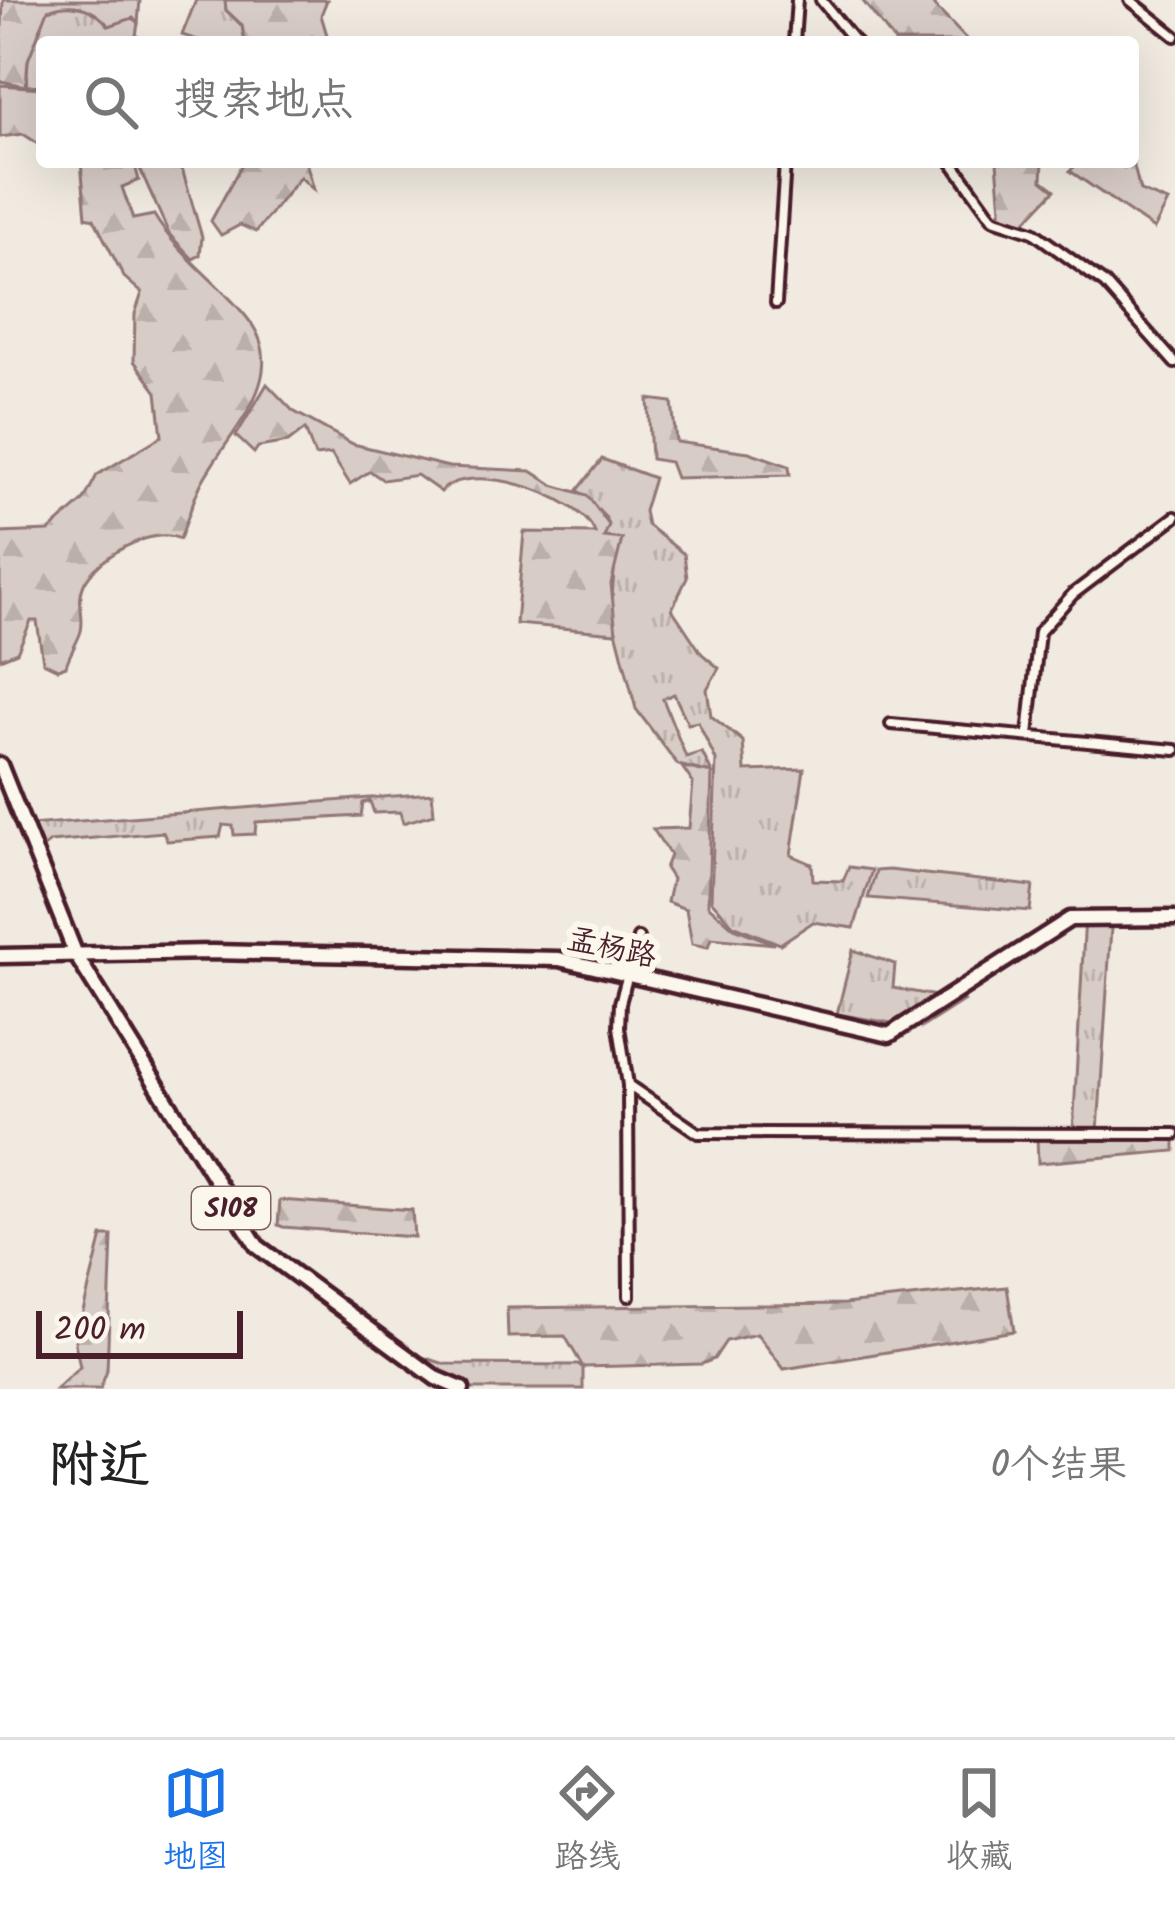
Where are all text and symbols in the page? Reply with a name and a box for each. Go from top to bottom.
search box [36,36,1139,168]
text: 搜索地点 [174,66,354,138]
icon: search [78,69,144,135]
street label: 孟杨路 [563,916,661,982]
road number: S108 [192,1187,270,1229]
scale bar [36,1305,243,1358]
text: 200 m [54,1305,146,1358]
text: 附近 [48,1427,150,1508]
text: 0个结果 [990,1436,1127,1498]
tab: 地图 [163,1760,229,1885]
tab: 路线 [554,1760,620,1885]
tab: 收藏 [946,1760,1012,1885]

